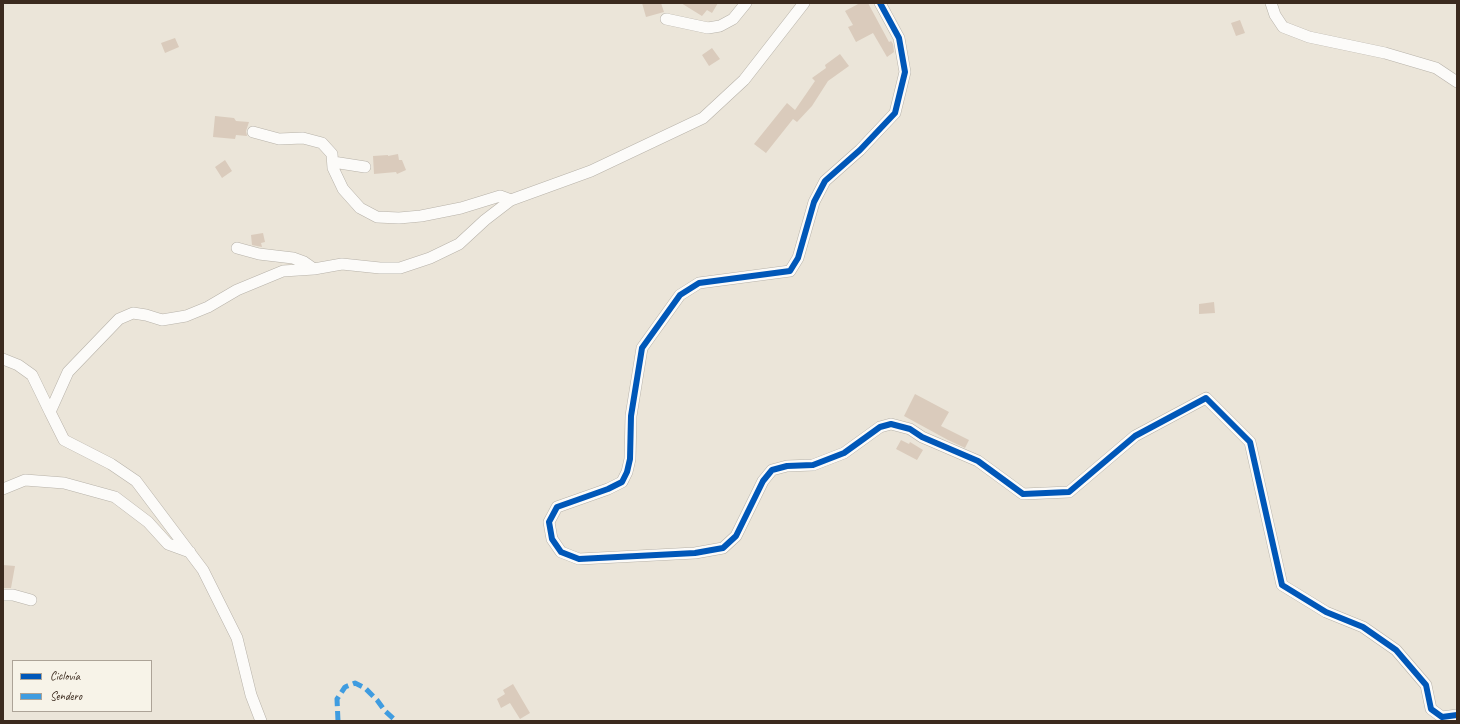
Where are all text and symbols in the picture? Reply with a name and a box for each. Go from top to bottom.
legend [12,660,152,712]
text: Ciclovía [50,668,80,684]
text: Sendero [50,688,82,704]

